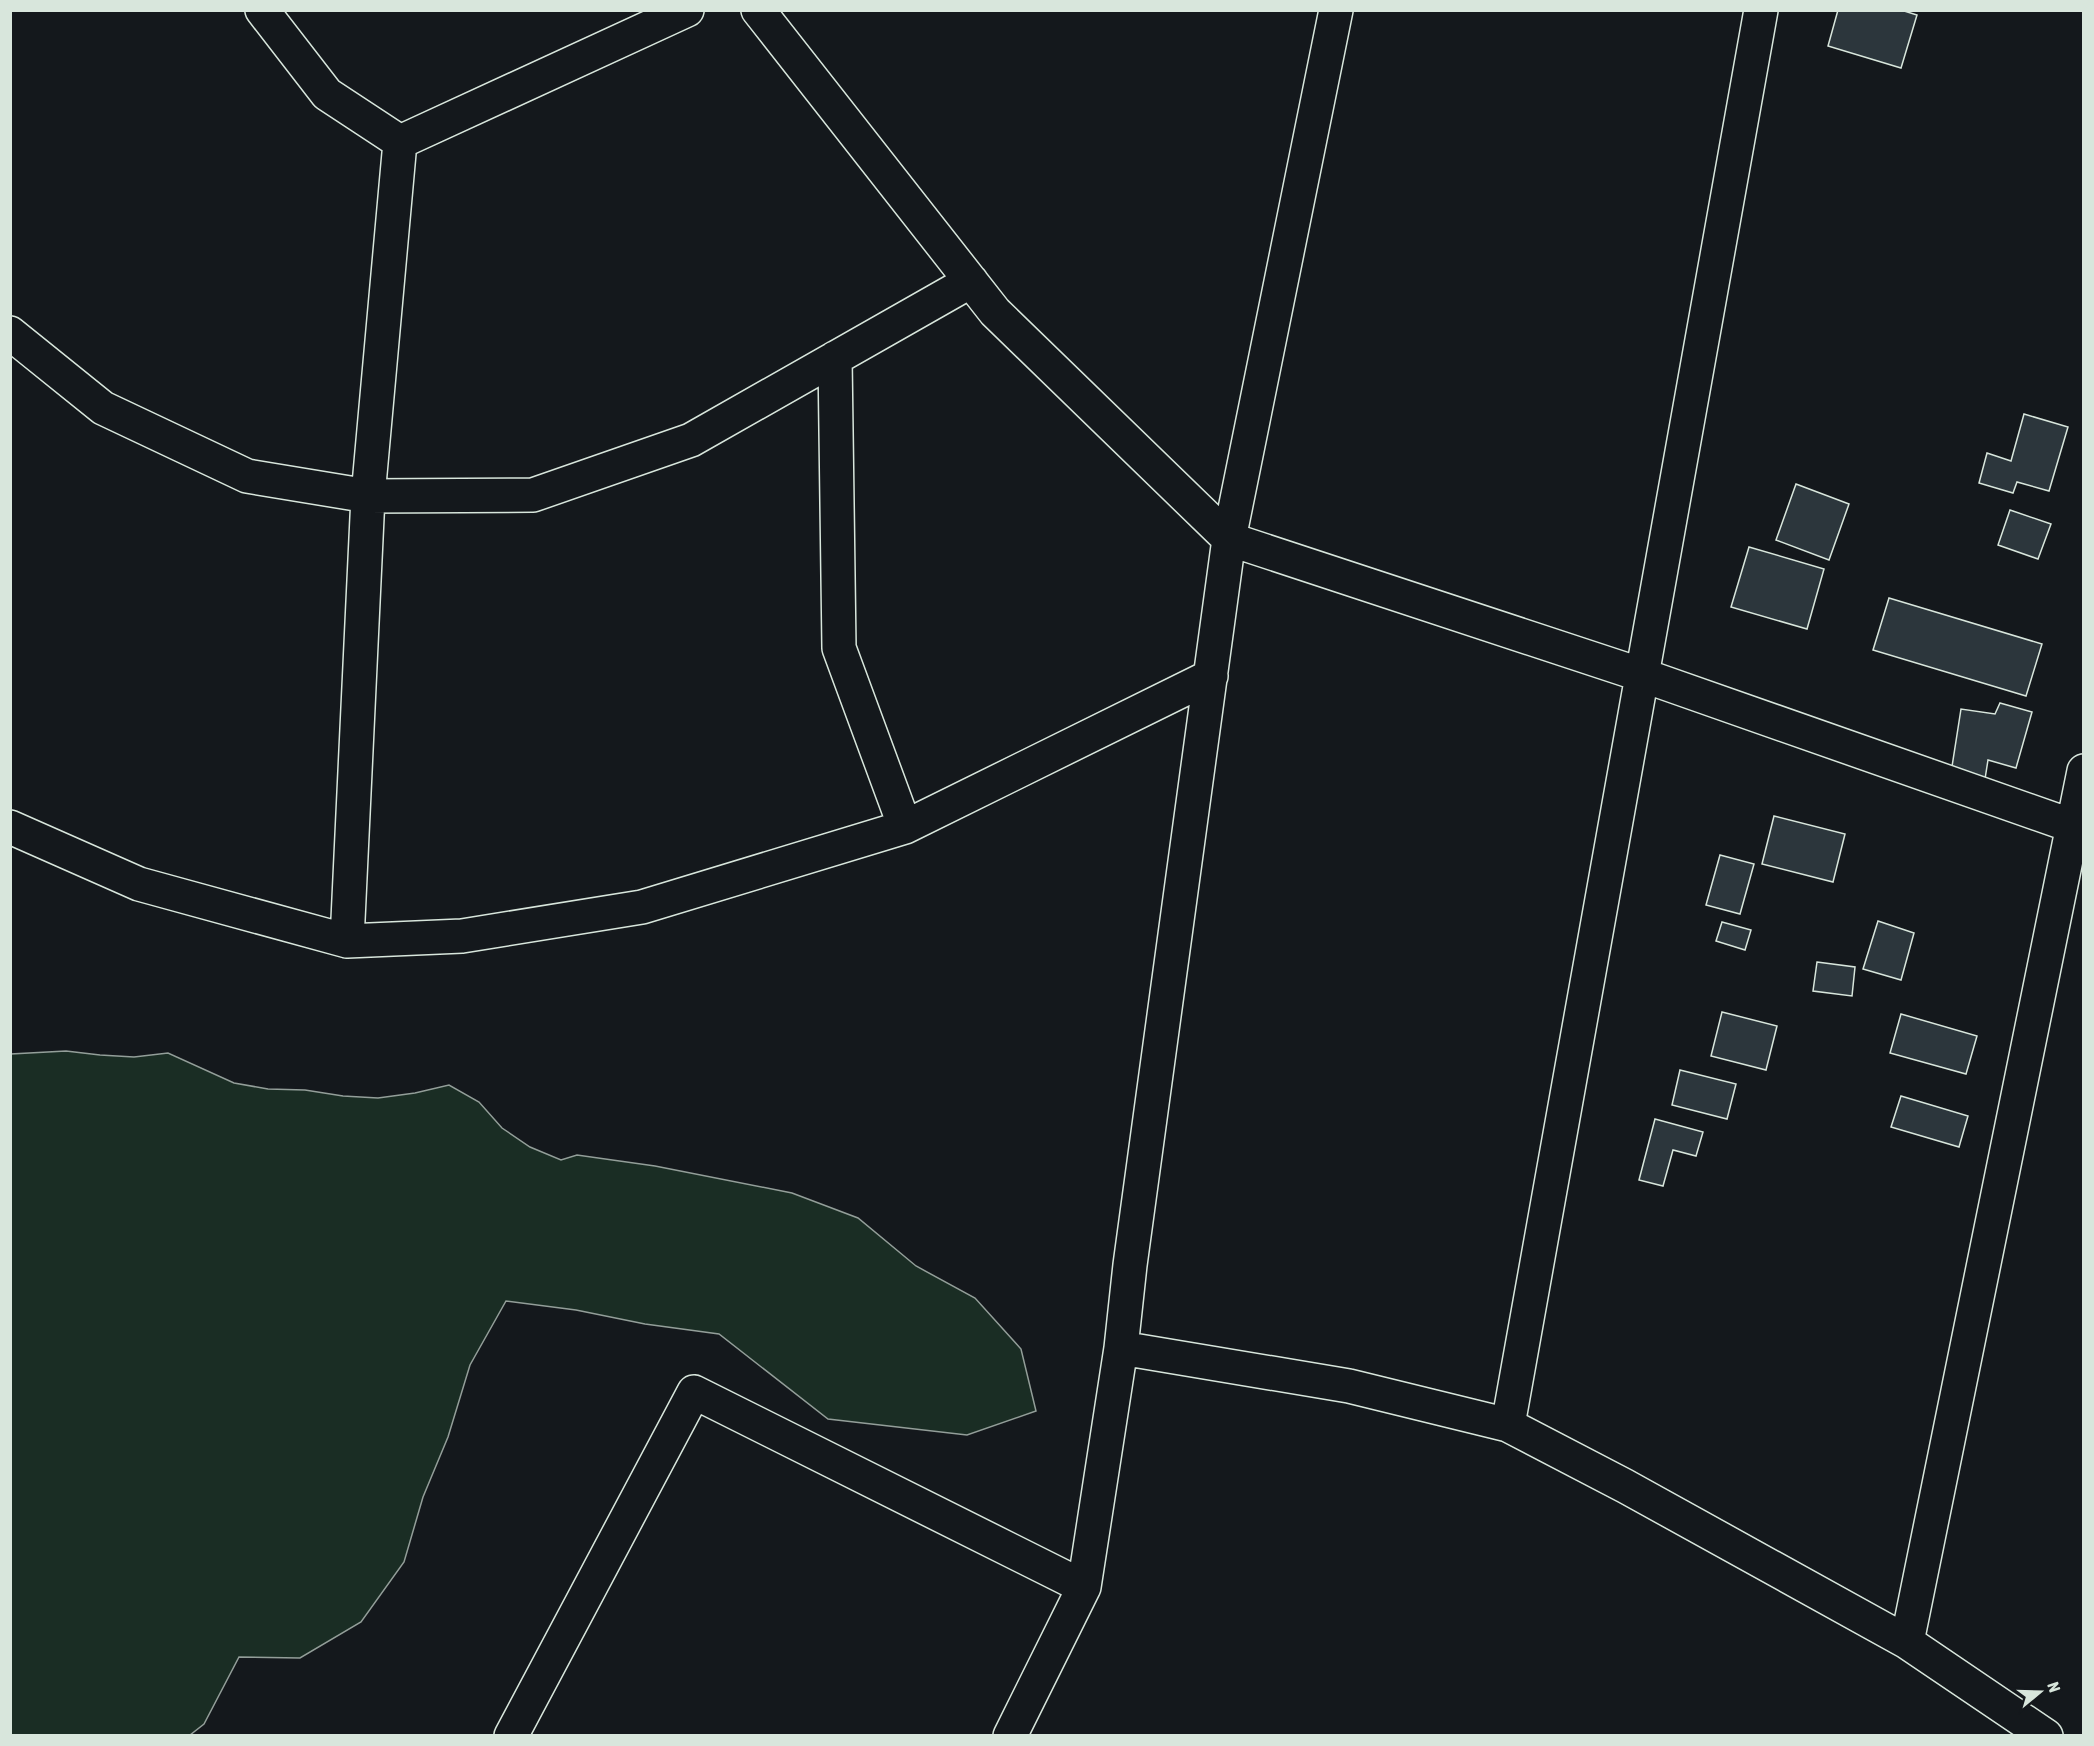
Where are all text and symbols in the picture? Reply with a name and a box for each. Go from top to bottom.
north arrow [2010,1662,2070,1722]
text: N [2044,1680,2064,1695]

